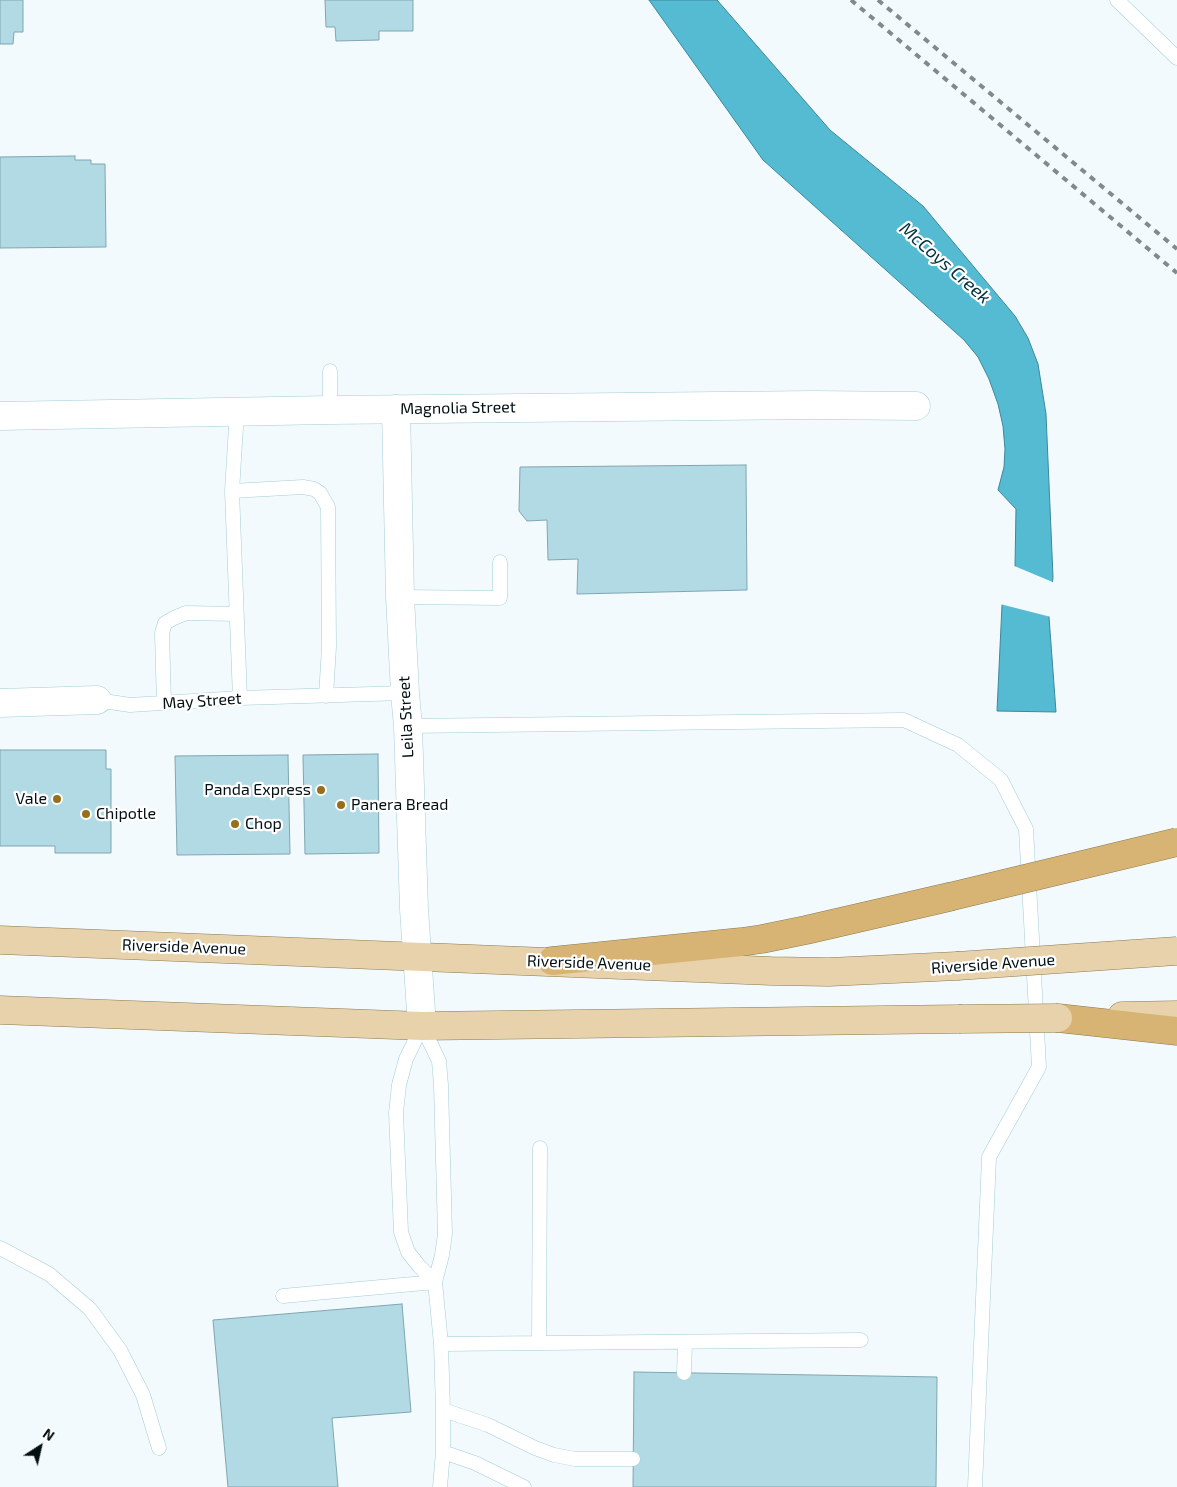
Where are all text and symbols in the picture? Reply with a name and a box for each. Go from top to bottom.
water label: McCoys Creek [895,218,995,308]
street label: Magnolia Street [400,397,516,419]
street label: Leila Street [394,675,418,759]
street label: May Street [162,689,242,713]
place label: Panda Express [204,780,311,800]
marker: Panda Express [315,784,327,796]
place label: Vale [16,789,47,809]
marker: Vale [51,793,63,805]
place label: Panera Bread [351,795,448,815]
marker: Panera Bread [335,799,347,811]
place label: Chipotle [96,804,156,824]
marker: Chipotle [80,808,92,820]
place label: Chop [245,814,282,834]
marker: Chop [229,818,241,830]
street label: Riverside Avenue [122,935,246,959]
street label: Riverside Avenue [930,950,1056,978]
street label: Riverside Avenue [527,951,651,975]
north arrow [15,1422,65,1472]
text: N [40,1424,58,1444]

